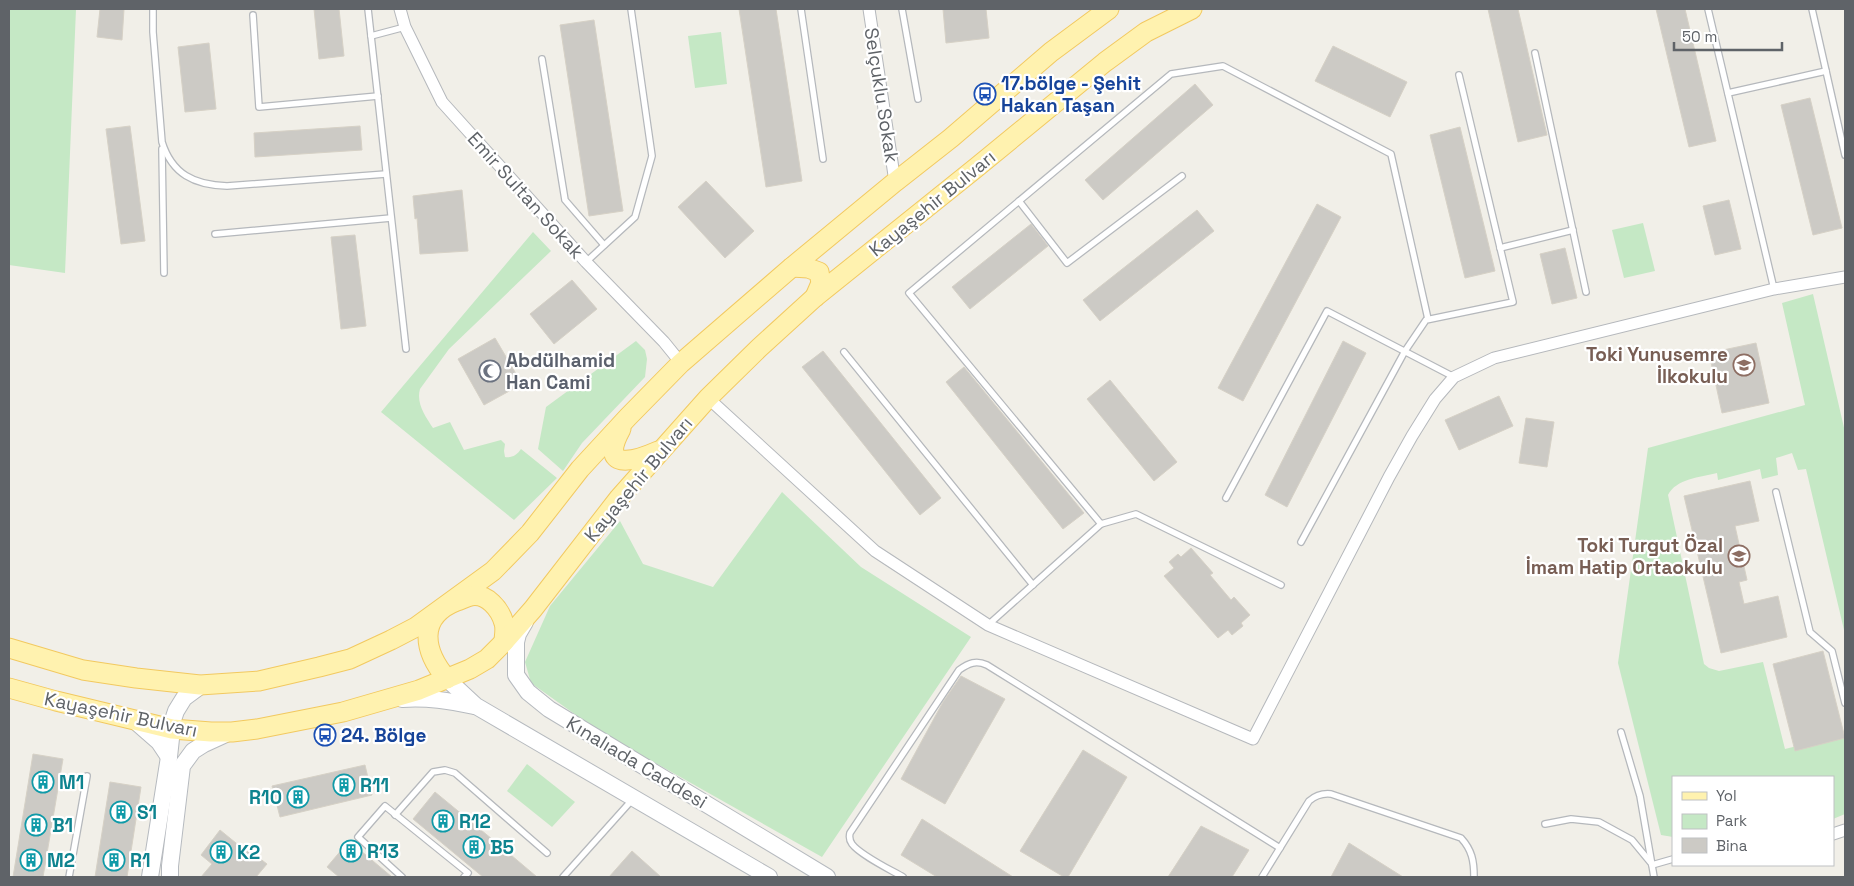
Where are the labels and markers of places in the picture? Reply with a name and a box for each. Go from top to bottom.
place label: 17.bölge - Şehit Hakan Taşan [1001,71,1141,118]
bus stop icon: 17.bölge - Şehit Hakan Taşan [973,82,997,106]
place label: Toki Yunusemre İlkokulu [1586,342,1728,389]
place label: Abdülhamid Han Cami [506,348,615,395]
school or university icon: Toki Yunusemre İlkokulu [1732,353,1756,377]
mosque icon: Abdülhamid Han Cami [478,359,502,383]
place label: Toki Turgut Özal İmam Hatip Ortaokulu [1526,533,1723,580]
school or university icon: Toki Turgut Özal İmam Hatip Ortaokulu [1727,544,1751,568]
bus stop icon: 24. Bölge [313,723,337,747]
place label: 24. Bölge [341,723,426,748]
building icon: M1 [31,770,55,794]
place label: M1 [59,770,84,795]
building icon: R11 [332,773,356,797]
place label: R11 [360,773,389,798]
place label: R10 [249,785,282,810]
building icon: R10 [286,785,310,809]
building icon: S1 [109,800,133,824]
place label: S1 [137,800,157,825]
building icon: R12 [431,809,455,833]
place label: R12 [459,809,491,834]
building icon: B1 [24,813,48,837]
place label: B1 [52,813,73,838]
building icon: B5 [462,835,486,859]
place label: B5 [490,835,514,860]
building icon: R13 [339,839,363,863]
place label: R13 [367,839,399,864]
building icon: K2 [209,840,233,864]
place label: K2 [237,840,260,865]
building icon: M2 [19,848,43,872]
place label: M2 [47,848,75,873]
building icon: R1 [102,848,126,872]
place label: R1 [130,848,151,873]

